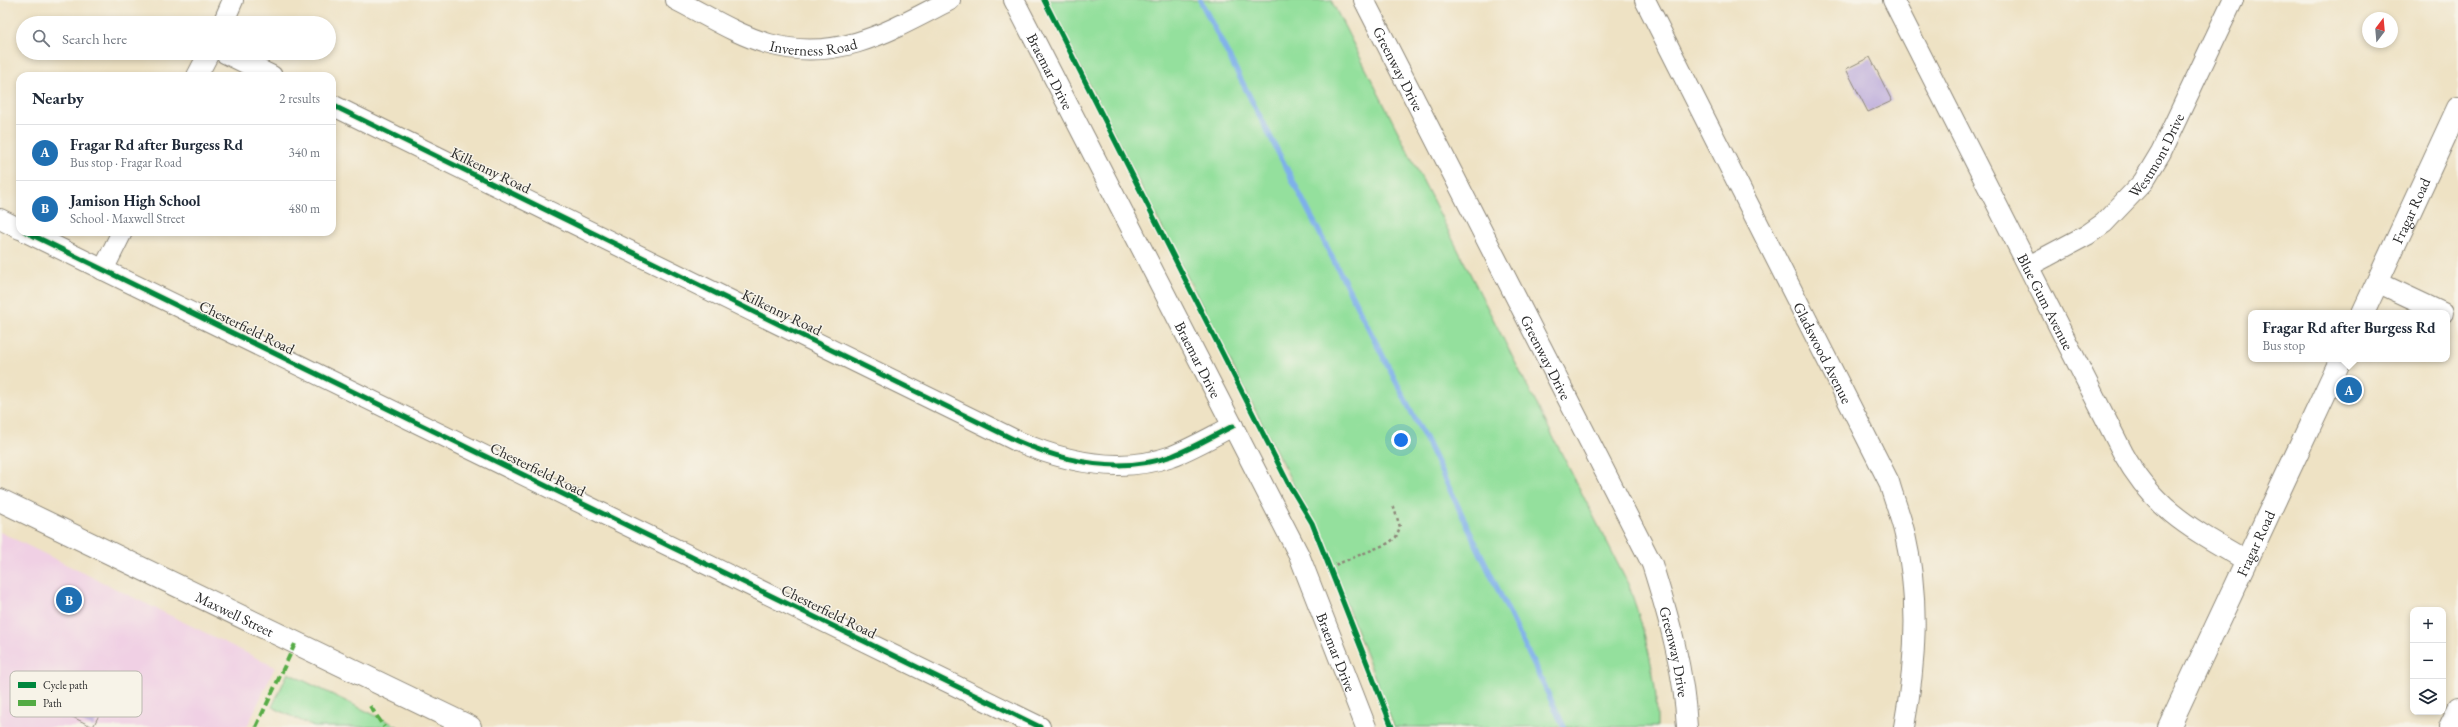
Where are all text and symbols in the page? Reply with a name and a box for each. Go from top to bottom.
north arrow [2362,12,2398,48]
search box [16,16,336,60]
street label: Greenway Drive [1369,23,1429,114]
icon: search [30,27,52,49]
text: Search here [62,29,127,48]
street label: Braemar Drive [1023,30,1078,113]
street label: Inverness Road [768,33,859,59]
text: Nearby [32,87,84,109]
text: 2 results [279,90,320,107]
street label: Westmont Drive [2124,110,2188,201]
text: Fragar Rd after Burgess Rd [70,135,243,154]
street label: Kilkenny Road [448,142,534,198]
text: A [40,144,50,161]
text: 340 m [289,144,320,161]
text: Bus stop · Fragar Road [70,154,182,171]
street label: Fragar Road [2387,174,2434,247]
text: Jamison High School [70,191,200,210]
text: B [41,200,49,217]
text: 480 m [289,200,320,217]
text: School · Maxwell Street [70,210,185,227]
street label: Blue Gum Avenue [2014,250,2079,353]
street label: Kilkenny Road [739,284,825,340]
street label: Chesterfield Road [196,296,298,358]
street label: Gladswood Avenue [1790,298,1857,407]
popup [2248,310,2450,362]
street label: Greenway Drive [1517,312,1576,403]
street label: Braemar Drive [1171,318,1226,401]
text: Fragar Rd after Burgess Rd [2262,318,2436,337]
text: Bus stop [2262,337,2305,354]
pin: A [2336,375,2362,405]
your location [1391,430,1411,450]
street label: Chesterfield Road [487,438,589,500]
street label: Fragar Road [2231,507,2279,579]
street label: Chesterfield Road [778,580,880,642]
pin: B [56,585,82,615]
street label: Maxwell Street [193,587,278,641]
street label: Greenway Drive [1656,604,1694,698]
map controls [2410,607,2446,715]
button: + [2410,607,2446,643]
street label: Braemar Drive [1313,610,1361,694]
button: − [2410,643,2446,679]
legend [10,671,142,717]
text: Cycle path [43,678,88,692]
button: layers [2410,679,2446,715]
text: Path [43,696,62,710]

